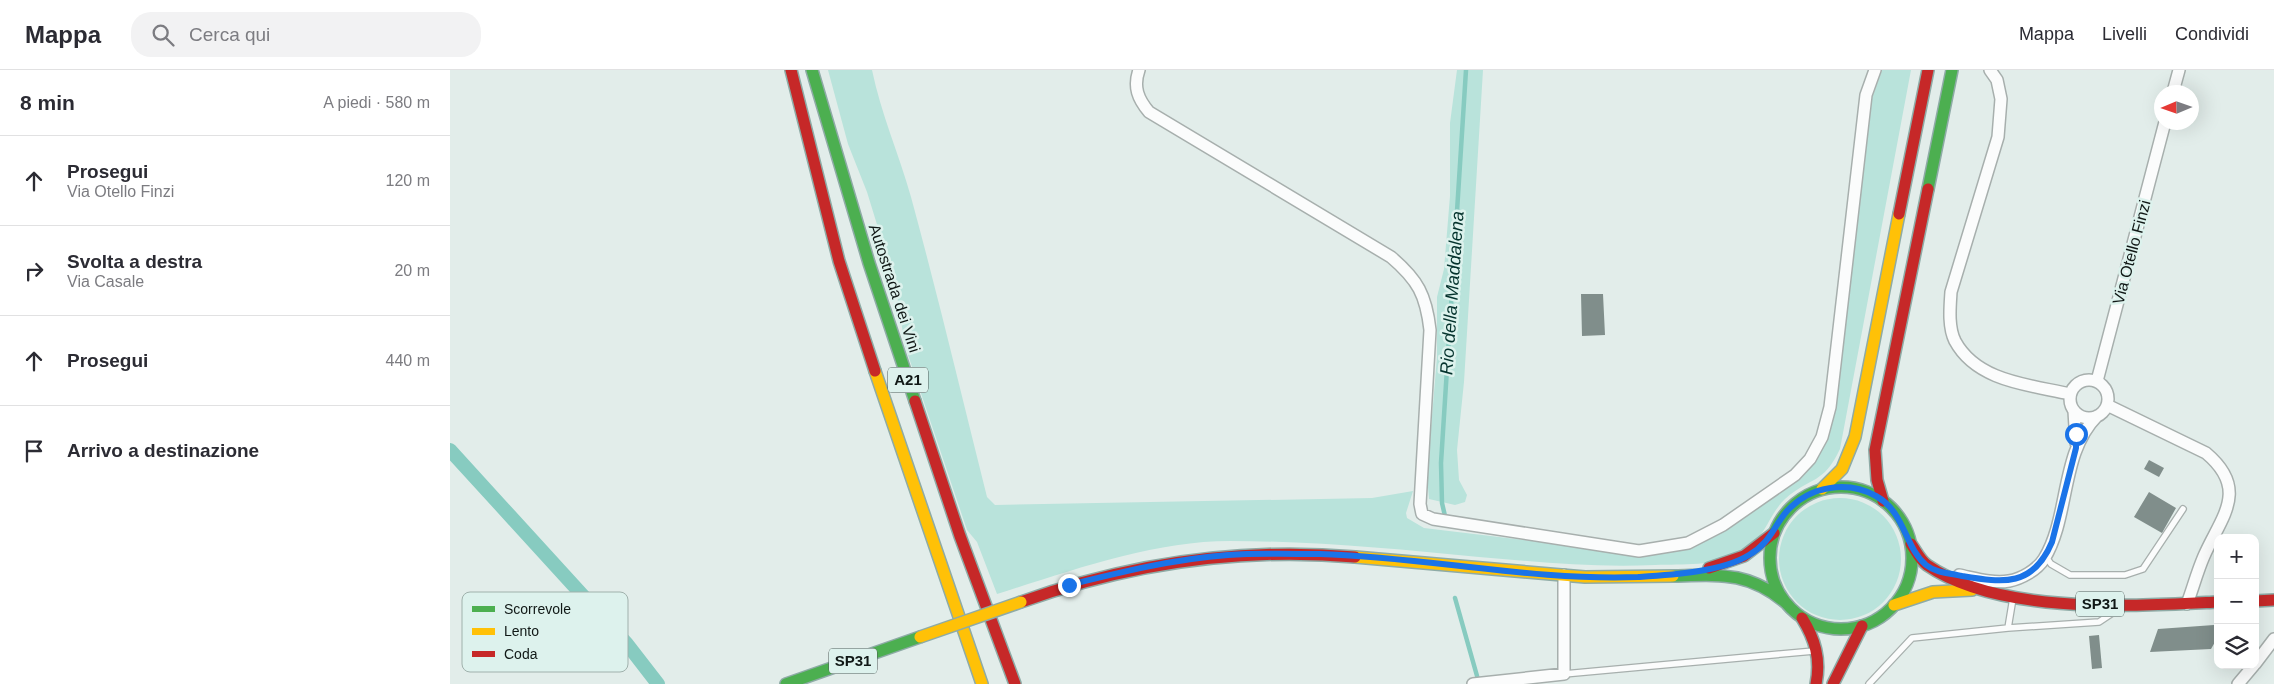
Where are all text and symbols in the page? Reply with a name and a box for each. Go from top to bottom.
search box [131,12,481,57]
text: Mappa [25,21,101,48]
icon: search [149,21,177,49]
text: Cerca qui [189,24,270,45]
text: Mappa [2019,24,2074,44]
text: Livelli [2102,24,2147,44]
text: Condividi [2175,24,2249,44]
north arrow [2154,85,2199,130]
text: 8 min [20,91,75,114]
text: A piedi · 580 m [323,94,430,111]
text: Prosegui [67,161,148,182]
icon: ahead [20,167,48,195]
text: 120 m [386,172,430,189]
text: Via Otello Finzi [67,183,174,200]
street label: Via Otello Finzi [2109,198,2154,306]
water label: Rio della Maddalena [1436,210,1468,376]
street label: Autostrada dei Vini [866,222,923,355]
text: Svolta a destra [67,251,202,272]
icon: right [20,257,48,285]
text: 20 m [394,262,430,279]
text: Via Casale [67,273,144,290]
icon: ahead [20,347,48,375]
text: Prosegui [67,350,148,371]
text: 440 m [386,352,430,369]
road number: A21 [888,368,928,392]
route start [2065,423,2088,446]
icon: arrive [20,437,48,465]
text: Arrivo a destinazione [67,440,259,461]
map controls [2214,534,2259,669]
button: + [2214,534,2259,579]
route end [1058,574,1081,597]
button: − [2214,579,2259,624]
legend [462,592,628,672]
road number: SP31 [2076,592,2124,616]
text: Scorrevole [504,601,571,617]
text: Lento [504,623,539,639]
button: layers [2214,624,2259,669]
text: Coda [504,646,538,662]
road number: SP31 [829,648,877,674]

